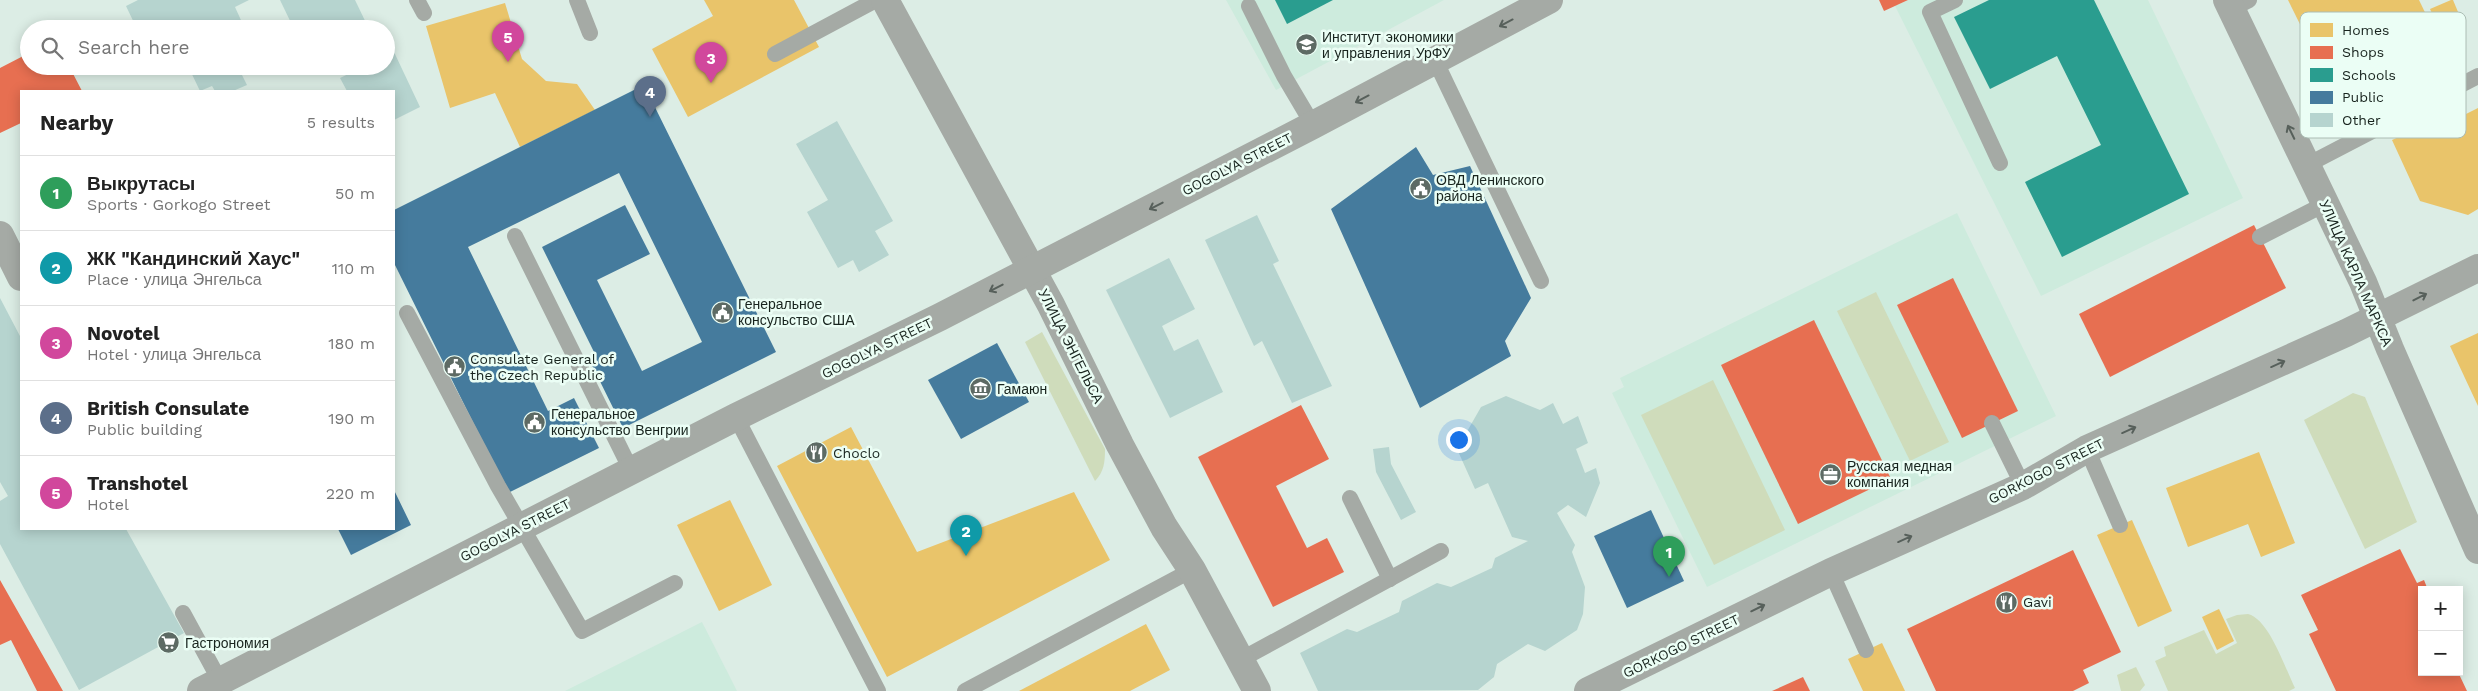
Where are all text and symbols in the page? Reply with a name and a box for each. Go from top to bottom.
legend [2300,12,2466,138]
one-way arrow [1499,19,1514,28]
search box [20,20,395,75]
pin: 5 [492,21,524,62]
text: Homes [2342,22,2389,38]
place label: Институт экономики и управления УрФУ [1322,29,1454,61]
school or university icon: Институт экономики и управления УрФУ [1294,33,1318,57]
icon: search [38,34,66,62]
text: Search here [78,36,189,59]
pin: 3 [695,42,727,83]
text: Shops [2342,44,2384,60]
text: Schools [2342,67,2396,83]
pin: 4 [634,76,666,117]
text: Public [2342,89,2384,105]
one-way arrow [1355,94,1370,104]
text: Nearby [40,110,113,135]
text: Other [2342,112,2381,128]
text: 5 results [307,113,375,132]
one-way arrow [2285,124,2295,139]
street label: GOGOLYA STREET [1179,129,1295,199]
text: Выкрутасы [87,172,195,195]
place label: ОВД Ленинского района [1436,172,1544,204]
public building icon: ОВД Ленинского района [1408,176,1432,200]
text: 1 [53,184,59,203]
text: 50 m [335,184,375,203]
text: Sports · Gorkogo Street [87,195,270,214]
street label: УЛИЦА КАРЛА МАРКСА [2316,197,2396,349]
one-way arrow [1149,202,1164,211]
text: ЖК "Кандинский Хаус" [87,247,300,270]
text: 2 [51,259,61,278]
text: 110 m [332,259,375,278]
text: Place · улица Энгельса [87,270,262,289]
one-way arrow [989,284,1004,293]
street label: УЛИЦА ЭНГЕЛЬСА [1035,286,1107,407]
one-way arrow [2413,292,2428,302]
place label: Генеральное консульство США [738,296,855,328]
public building icon: Генеральное консульство США [710,300,734,324]
street label: GOGOLYA STREET [819,314,935,382]
text: Novotel [87,322,160,345]
text: 3 [51,334,61,353]
text: 180 m [328,334,375,353]
text: Hotel · улица Энгельса [87,345,261,364]
place label: Consulate General of the Czech Republic [470,351,615,383]
public building icon: Consulate General of the Czech Republic [442,355,466,379]
one-way arrow [2270,358,2285,368]
museum icon: Гамаюн [969,377,993,401]
place label: Гамаюн [997,381,1047,397]
text: British Consulate [87,397,249,420]
place label: Генеральное консульство Венгрии [551,406,689,438]
text: 4 [51,409,61,428]
text: 190 m [328,409,375,428]
public building icon: Генеральное консульство Венгрии [523,410,547,434]
text: Public building [87,420,202,439]
one-way arrow [2121,424,2136,434]
your location [1446,427,1472,453]
street label: GORKOGO STREET [1986,435,2107,507]
restaurant icon: Choclo [805,441,829,465]
place label: Choclo [833,445,880,461]
place label: Русская медная компания [1847,458,1952,490]
office icon: Русская медная компания [1819,462,1843,486]
text: Transhotel [87,472,188,495]
text: 5 [51,484,61,503]
text: 220 m [326,484,375,503]
text: Hotel [87,495,129,514]
street label: GOGOLYA STREET [457,495,573,565]
pin: 2 [950,515,982,556]
one-way arrow [1897,534,1912,543]
pin: 1 [1653,536,1685,577]
map controls [2418,586,2463,676]
button: + [2418,586,2463,631]
restaurant icon: Gavi [1995,590,2019,614]
place label: Gavi [2023,594,2052,610]
one-way arrow [1750,603,1765,612]
street label: GORKOGO STREET [1620,611,1742,681]
supermarket icon: Гастрономия [157,631,181,655]
button: − [2418,631,2463,676]
place label: Гастрономия [185,635,269,651]

